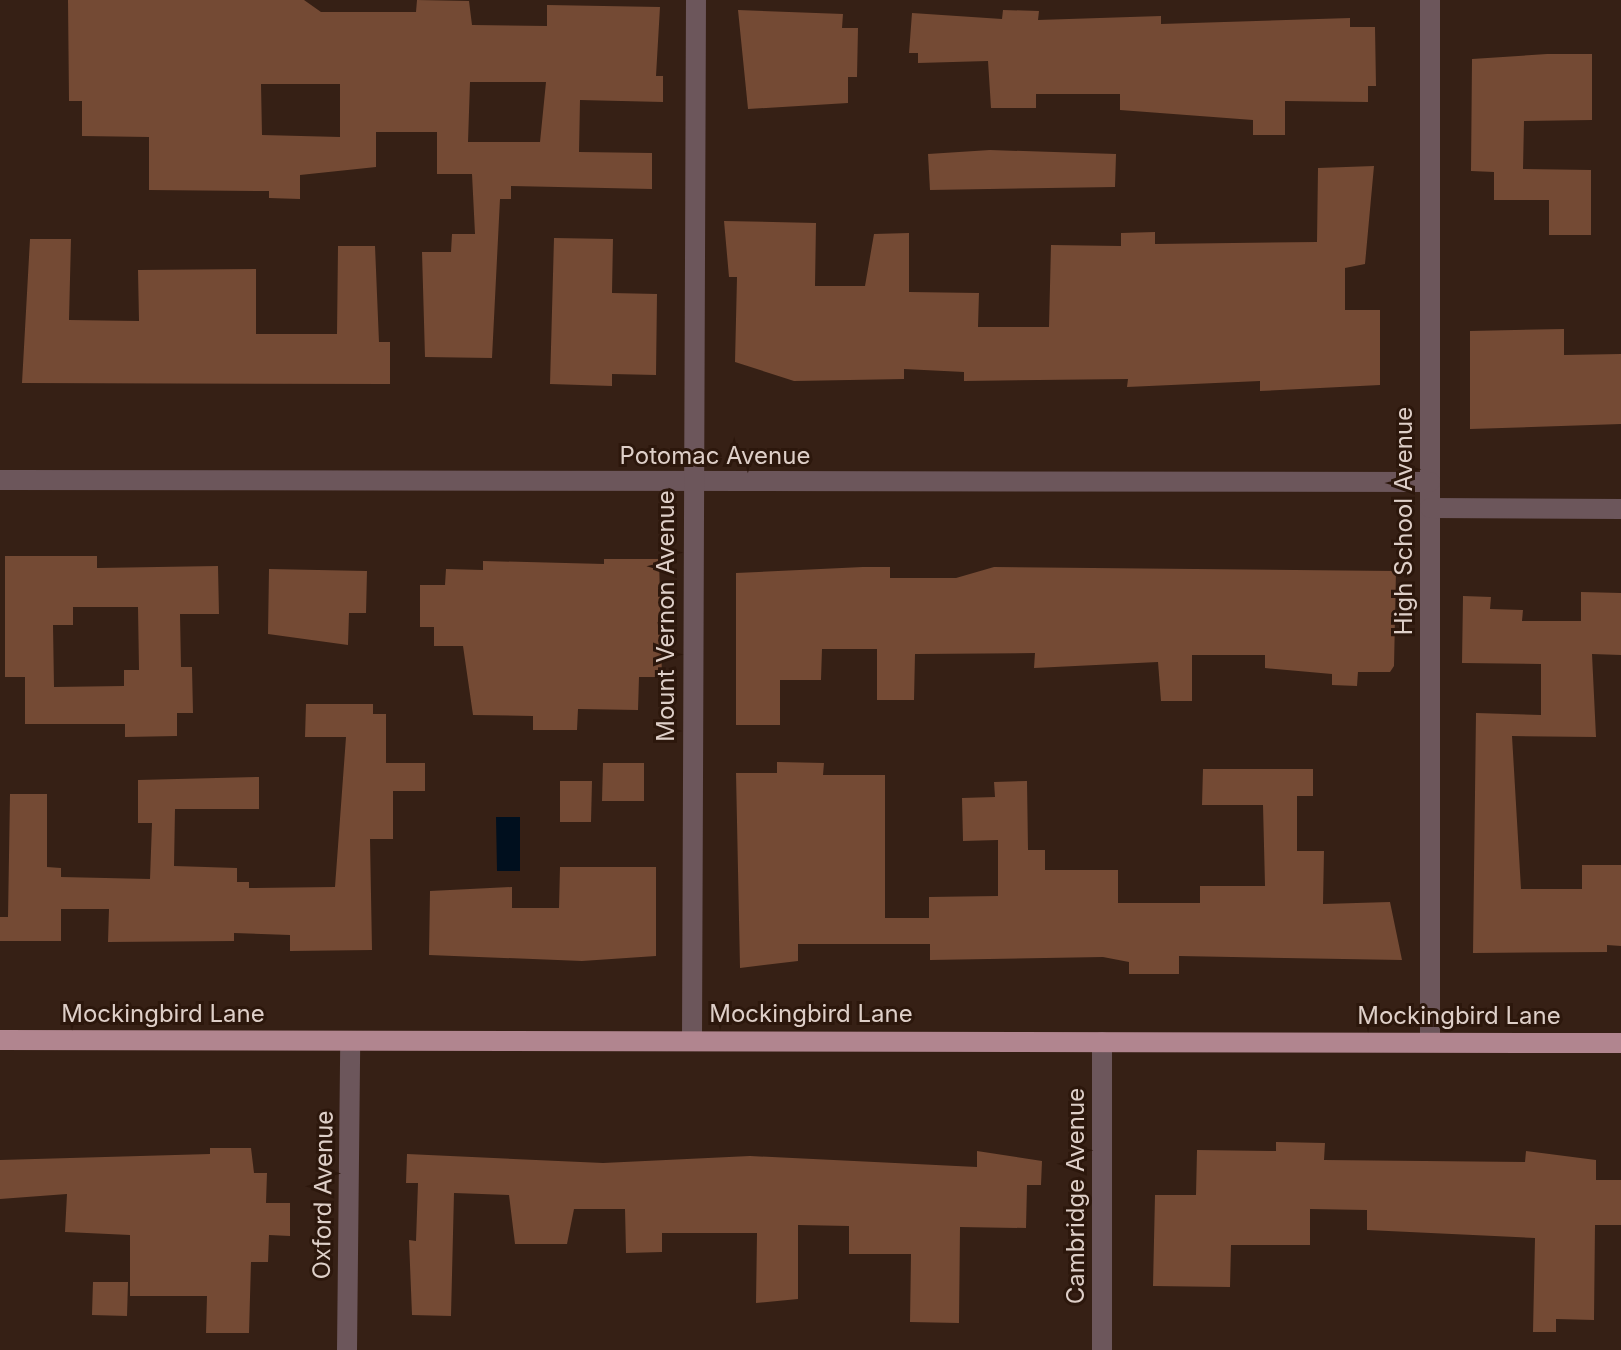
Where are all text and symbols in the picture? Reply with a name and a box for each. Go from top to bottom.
street label: High School Avenue [1390,407,1418,635]
street label: Potomac Avenue [620,442,810,470]
street label: Mount Vernon Avenue [652,490,680,742]
street label: Mockingbird Lane [61,1000,265,1028]
street label: Mockingbird Lane [709,1000,913,1028]
street label: Mockingbird Lane [1357,1002,1561,1030]
street label: Cambridge Avenue [1062,1088,1090,1304]
street label: Oxford Avenue [307,1110,339,1280]

